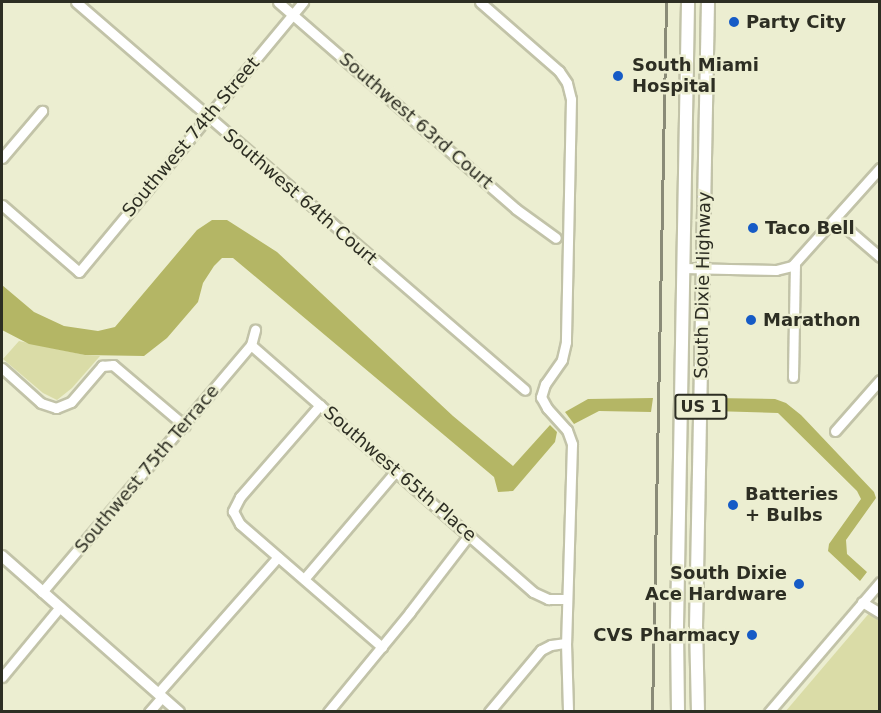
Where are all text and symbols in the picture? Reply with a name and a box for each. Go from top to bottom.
place label: Party City [746,11,846,33]
marker: Party City [727,15,741,29]
street label: Southwest 63rd Court [335,48,497,194]
street label: Southwest 74th Street [118,53,264,221]
place label: South Miami Hospital [632,55,759,98]
marker: South Miami Hospital [609,67,627,85]
street label: Southwest 64th Court [219,124,381,270]
street label: South Dixie Highway [691,191,715,379]
place label: Taco Bell [765,217,855,239]
marker: Taco Bell [746,221,760,235]
place label: Marathon [763,309,861,331]
marker: Marathon [744,313,758,327]
street label: Southwest 75th Terrace [70,381,224,557]
road number: US 1 [674,394,728,420]
street label: Southwest 65th Place [319,402,481,546]
place label: Batteries + Bulbs [745,484,838,526]
marker: Batteries + Bulbs [726,498,740,512]
place label: South Dixie Ace Hardware [645,563,787,606]
marker: South Dixie Ace Hardware [792,577,806,591]
place label: CVS Pharmacy [593,624,740,646]
marker: CVS Pharmacy [745,628,759,642]

